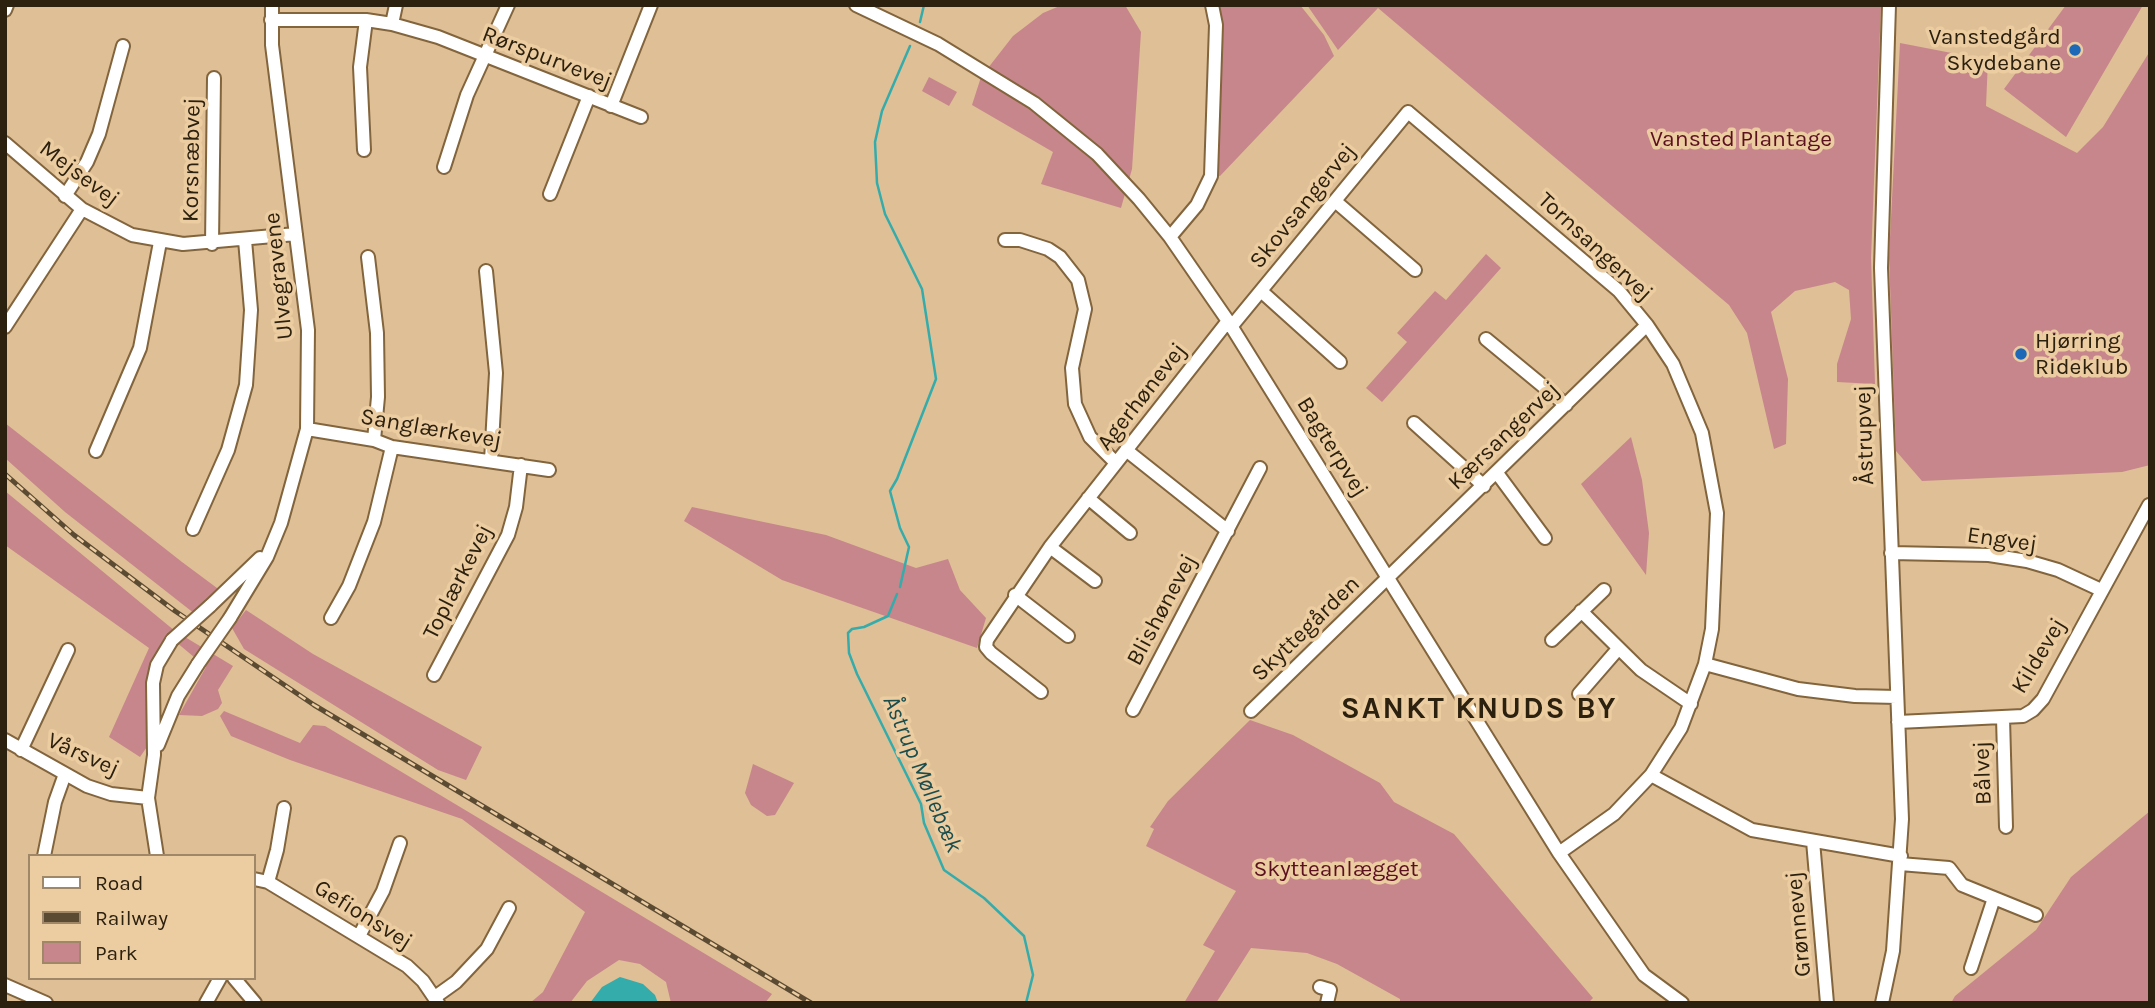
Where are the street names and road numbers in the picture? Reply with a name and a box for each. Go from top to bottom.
street label: Rørspurvevej [478,21,616,95]
street label: Korsnæbvej [177,98,207,222]
street label: Mejsevej [34,135,124,213]
street label: Skovsangervej [1244,138,1362,274]
street label: Tornsangervej [1532,187,1658,307]
street label: Ulvegravene [259,211,299,341]
street label: Agerhønevej [1091,338,1193,456]
street label: Kærsangervej [1443,376,1565,496]
street label: Åstrupvej [1849,384,1881,486]
street label: Bagterpvej [1290,392,1374,502]
street label: Sanglærkevej [358,403,504,455]
street label: Toplærkevej [417,520,499,644]
street label: Engvej [1965,521,2039,559]
street label: Blishønevej [1121,549,1203,671]
street label: Skyttegården [1246,571,1366,687]
street label: Kildevej [2006,613,2072,699]
street label: Vårsvej [43,727,123,783]
street label: Bålvej [1968,741,1998,805]
street label: Grønnevej [1781,870,1817,978]
street label: Gefionsvej [309,874,417,956]

